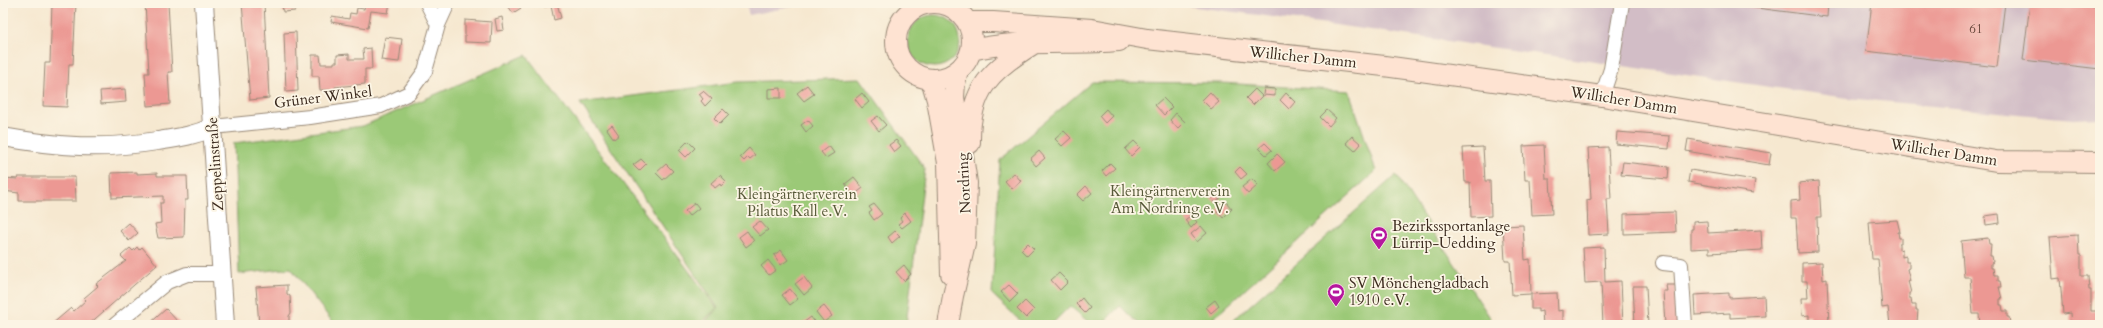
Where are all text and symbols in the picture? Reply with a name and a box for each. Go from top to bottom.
house number: 61 [1969,20,1983,38]
street label: Willicher Damm [1247,41,1358,73]
street label: Grüner Winkel [273,81,373,113]
street label: Willicher Damm [1568,82,1679,118]
street label: Zeppelinstraße [202,116,228,212]
street label: Willicher Damm [1888,134,1999,170]
street label: Nordring [952,151,976,214]
park label: Kleingärtnerverein Am Nordring e.V. [1110,181,1230,218]
park label: Kleingärtnerverein Pilatus Kall e.V. [737,184,857,221]
place label: Bezirkssportanlage Lürrip-Uedding [1392,216,1510,253]
sports icon: Bezirkssportanlage Lürrip-Uedding [1369,225,1389,250]
place label: SV Mönchengladbach 1910 e.V. [1349,273,1490,310]
sports icon: SV Mönchengladbach 1910 e.V. [1326,282,1346,307]

